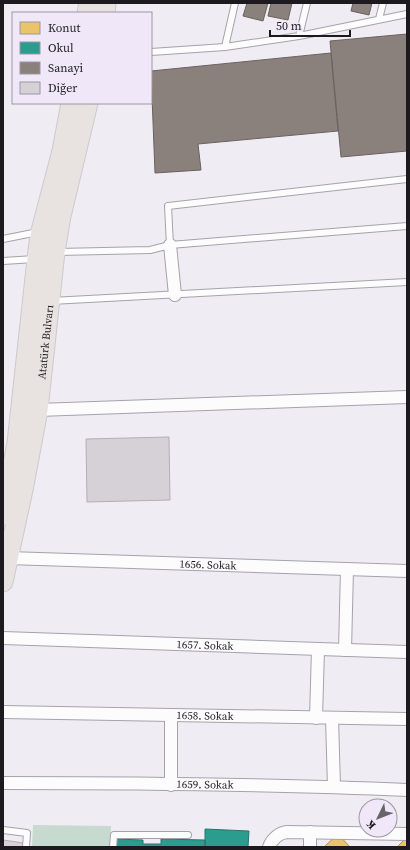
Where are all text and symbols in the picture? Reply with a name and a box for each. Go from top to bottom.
legend [12,12,152,104]
scale bar [270,12,350,38]
text: 50 m [276,18,302,34]
text: Konut [48,20,81,36]
text: Okul [48,40,74,56]
text: Sanayi [48,60,84,76]
text: Diğer [48,80,77,96]
street label: Atatürk Bulvarı [34,304,57,380]
street label: 1656. Sokak [179,556,238,573]
street label: 1657. Sokak [176,637,235,654]
street label: 1658. Sokak [176,708,235,724]
street label: 1659. Sokak [176,776,235,792]
north arrow [358,798,398,838]
text: K [363,816,379,832]

